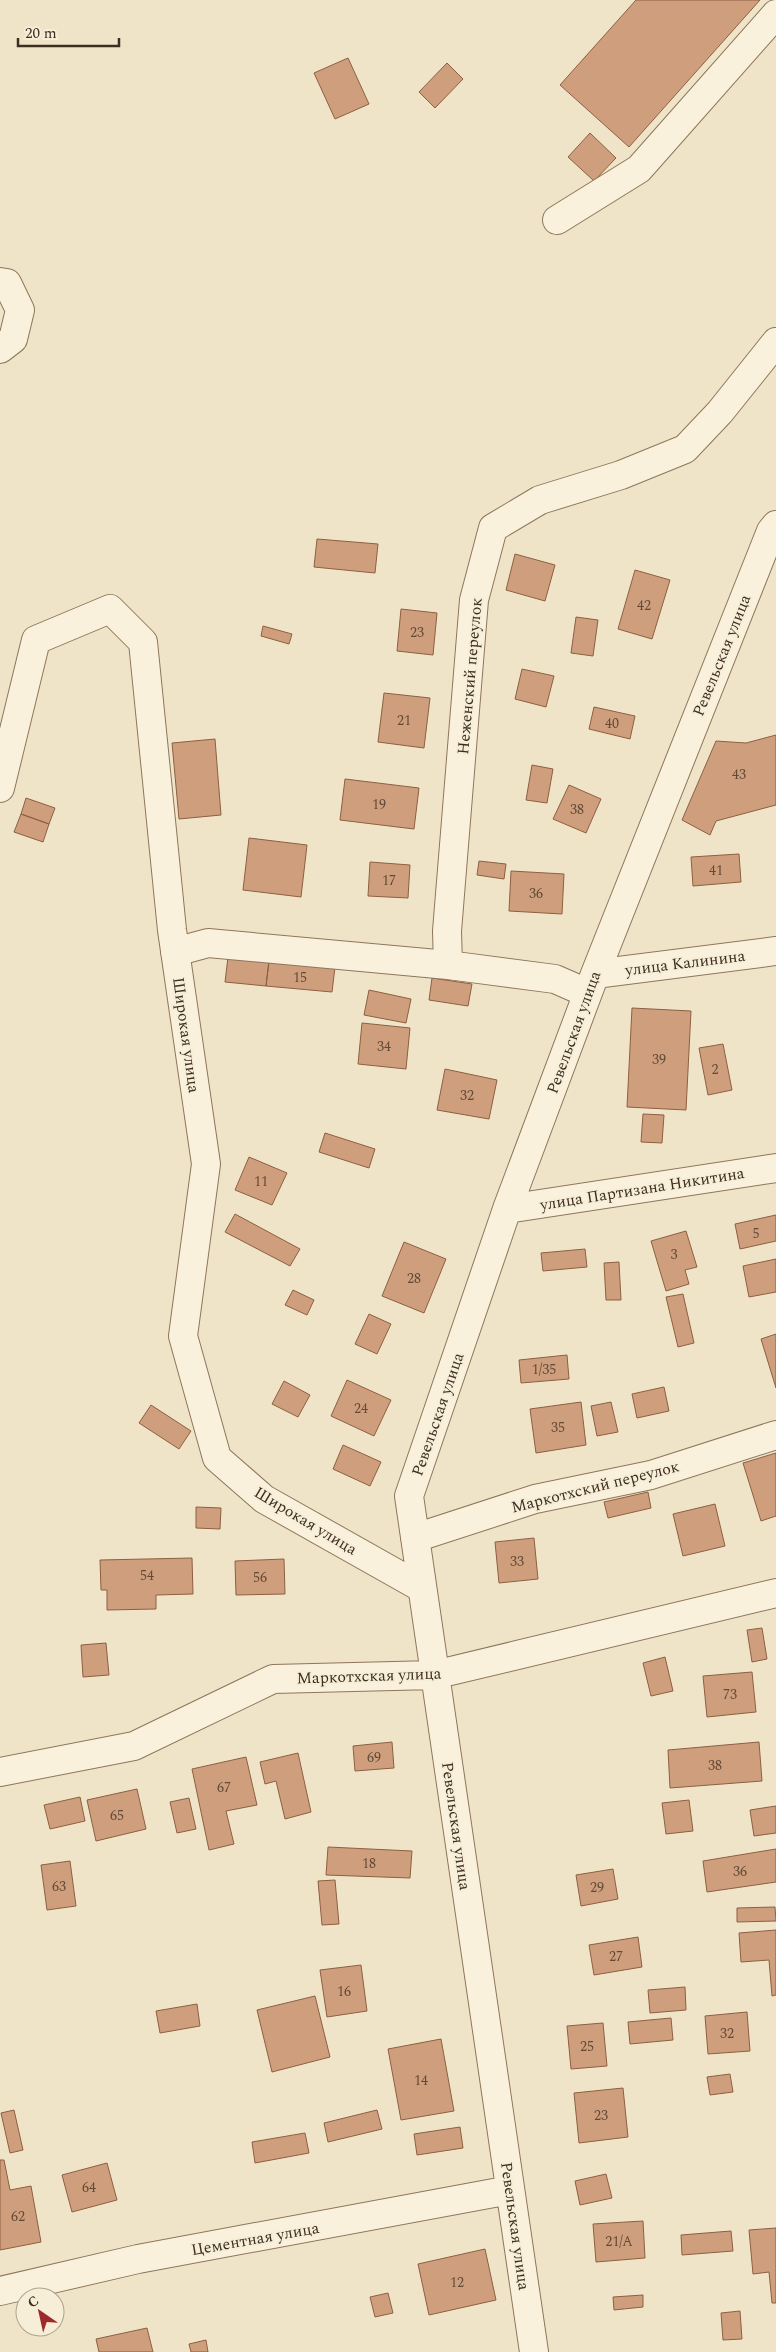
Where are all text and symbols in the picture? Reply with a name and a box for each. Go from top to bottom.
scale bar [18,15,119,47]
text: 20 m [25,22,57,45]
street label: Ревельская улица [687,591,757,720]
house number: 42 [637,595,651,616]
street label: Неженский переулок [451,597,489,756]
house number: 23 [410,622,424,643]
house number: 21 [397,710,411,731]
house number: 40 [605,713,619,734]
house number: 43 [732,764,746,785]
house number: 19 [372,794,386,815]
house number: 38 [570,799,584,820]
house number: 41 [709,860,723,881]
house number: 17 [382,870,396,891]
house number: 36 [529,883,543,904]
street label: улица Калинина [623,944,747,982]
house number: 15 [293,967,307,988]
street label: Ревельская улица [541,967,607,1097]
street label: Широкая улица [166,976,206,1095]
house number: 34 [377,1036,391,1057]
house number: 39 [652,1049,666,1070]
house number: 2 [712,1059,719,1080]
house number: 32 [460,1085,474,1106]
street label: улица Партизана Никитина [537,1161,746,1217]
house number: 11 [254,1171,268,1192]
house number: 5 [753,1223,760,1244]
house number: 3 [671,1244,678,1265]
house number: 28 [407,1268,421,1289]
street label: Ревельская улица [406,1349,470,1479]
house number: 1/35 [532,1359,556,1380]
house number: 24 [354,1398,368,1419]
house number: 35 [551,1417,565,1438]
street label: Маркотхский переулок [509,1454,682,1520]
street label: Широкая улица [249,1481,362,1561]
house number: 33 [510,1551,524,1572]
house number: 54 [140,1565,154,1586]
house number: 56 [253,1567,267,1588]
street label: Маркотхская улица [296,1661,442,1691]
house number: 73 [723,1684,737,1705]
house number: 69 [367,1747,381,1768]
house number: 38 [708,1755,722,1776]
street label: Ревельская улица [435,1760,477,1892]
house number: 67 [217,1777,231,1798]
house number: 65 [110,1805,124,1826]
house number: 18 [362,1853,376,1874]
house number: 36 [733,1861,747,1882]
house number: 63 [52,1876,66,1897]
house number: 29 [590,1877,604,1898]
house number: 27 [609,1946,623,1967]
house number: 16 [337,1981,351,2002]
house number: 32 [720,2023,734,2044]
house number: 25 [580,2036,594,2057]
house number: 14 [414,2070,428,2091]
house number: 23 [594,2105,608,2126]
street label: Ревельская улица [494,2160,536,2292]
house number: 64 [82,2177,96,2198]
house number: 62 [11,2206,25,2227]
street label: Цементная улица [189,2216,321,2262]
house number: 21/А [605,2231,633,2252]
house number: 12 [450,2272,464,2293]
north arrow [15,2287,65,2337]
text: С [23,2290,43,2313]

